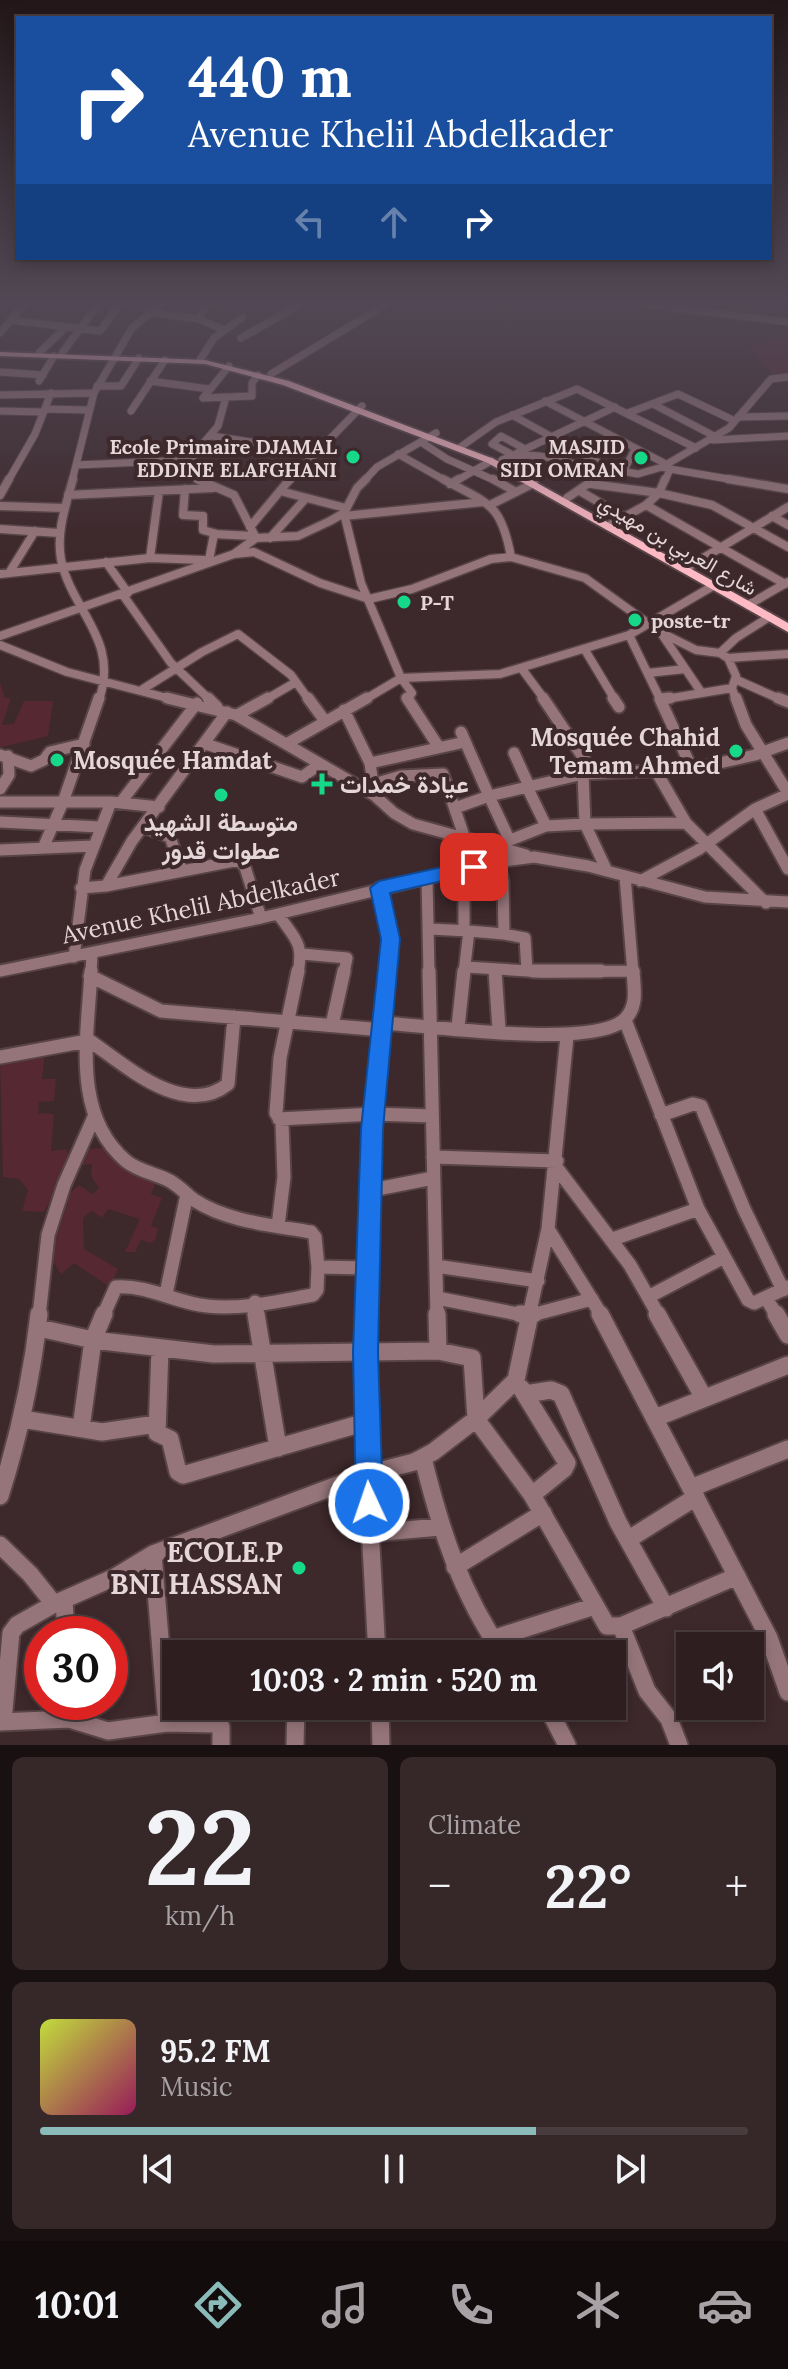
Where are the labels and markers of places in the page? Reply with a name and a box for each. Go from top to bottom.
place label: Ecole Primaire DJAMAL EDDINE ELAFGHANI [109,434,337,482]
place label: MASJID SIDI OMRAN [500,434,625,482]
marker: Ecole Primaire DJAMAL EDDINE ELAFGHANI [344,448,362,466]
marker: MASJID SIDI OMRAN [632,449,650,467]
place label: P-T [420,590,454,615]
marker: P-T [395,593,413,611]
place label: poste-tr [651,608,731,633]
marker: poste-tr [626,611,644,629]
place label: Mosquée Chahid Temam Ahmed [530,722,720,781]
marker: Mosquée Chahid Temam Ahmed [727,742,745,760]
place label: Mosquée Hamdat [73,745,273,776]
marker: Mosquée Hamdat [48,751,66,769]
place label: عيادة خمدات [340,769,469,800]
marker: عيادة خمدات [311,773,333,795]
marker: متوسطة الشهيد عطوات قدور [212,786,230,804]
place label: متوسطة الشهيد عطوات قدور [144,807,298,866]
pin [440,833,508,901]
place label: ECOLE.P BNI HASSAN [110,1534,283,1602]
marker: ECOLE.P BNI HASSAN [290,1559,308,1577]

